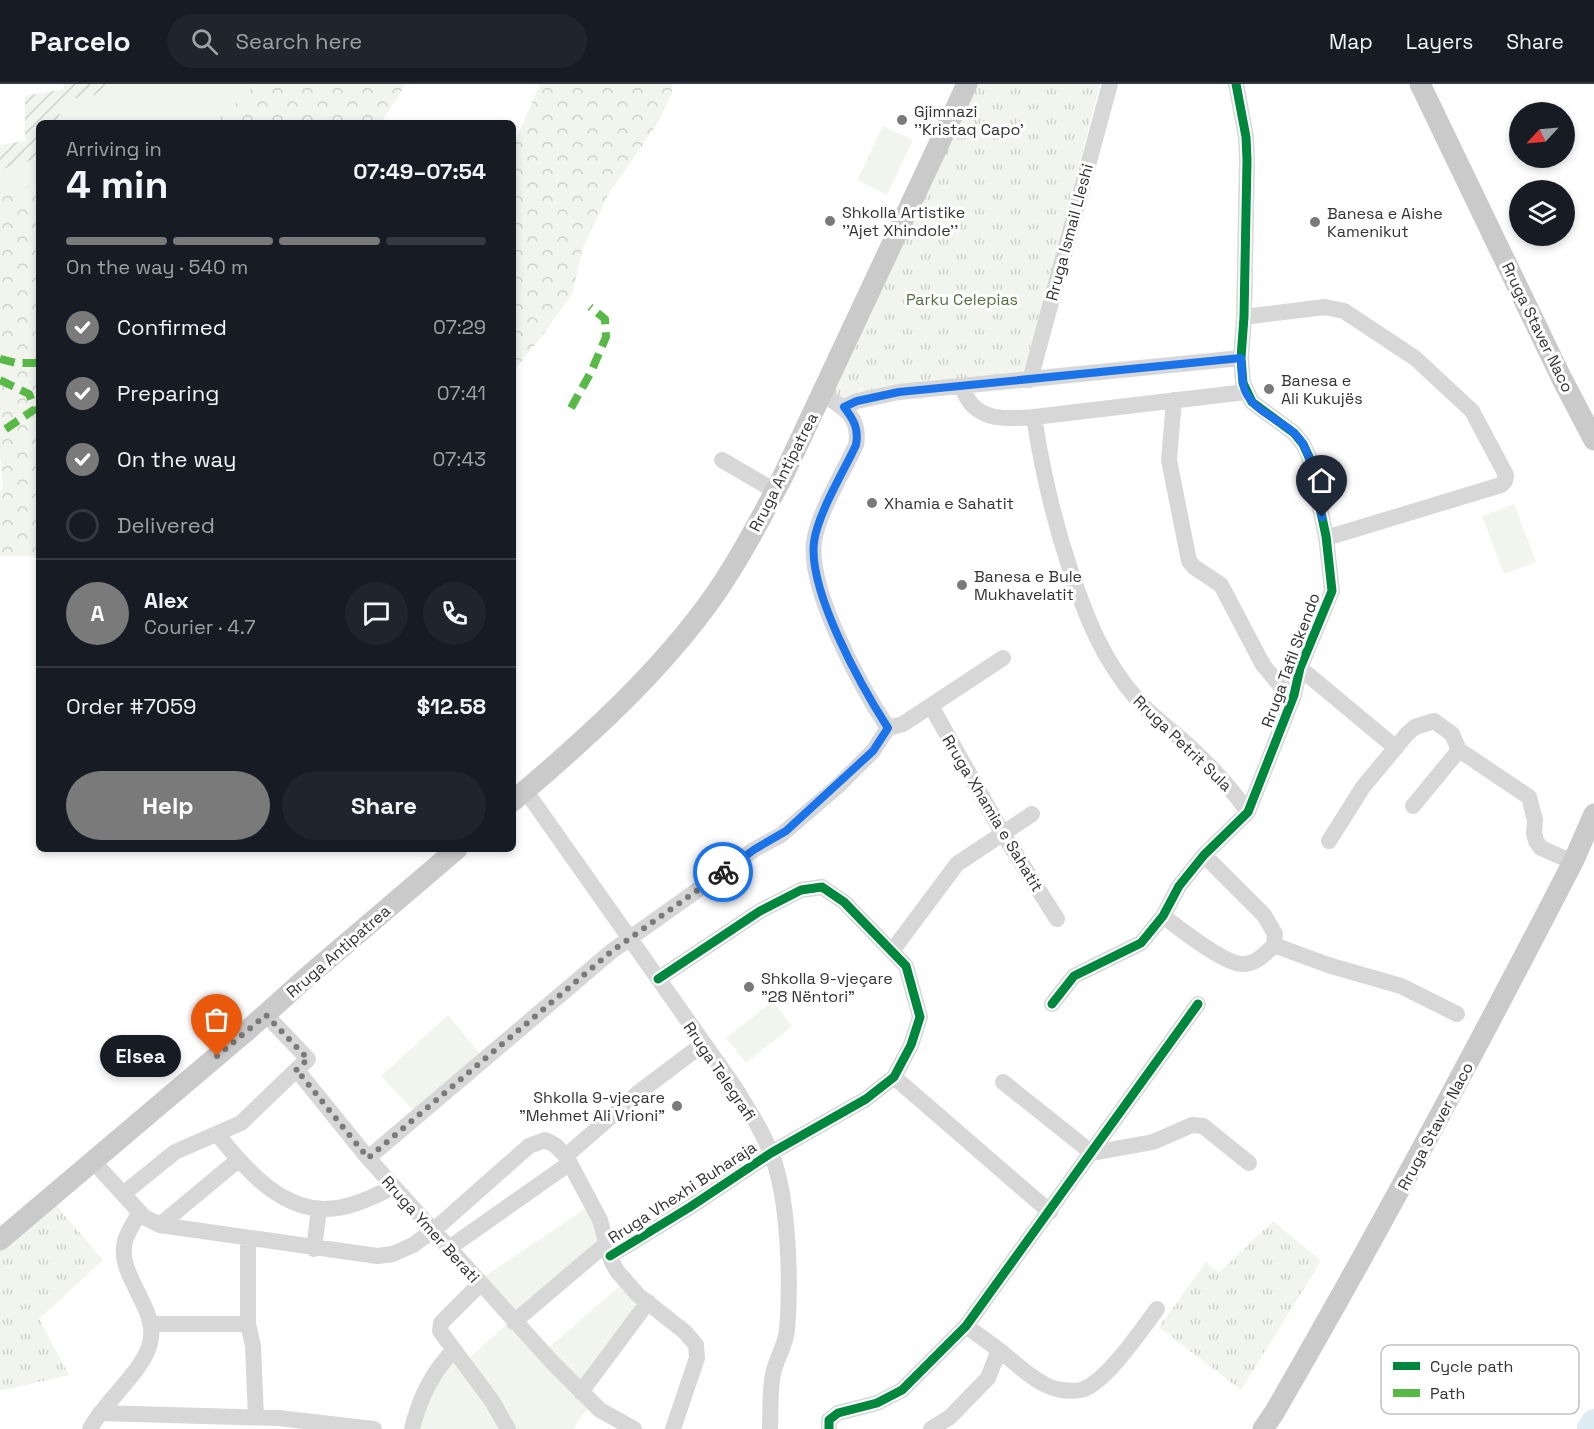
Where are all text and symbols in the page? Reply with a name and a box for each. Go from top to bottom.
search box [167,14,587,68]
text: Parcelo [30,23,131,59]
icon: search [188,25,221,58]
text: Search here [236,27,362,55]
text: Map [1329,28,1373,55]
text: Layers [1406,28,1473,55]
text: Share [1506,28,1564,55]
place label: Gjimnazi ''Kristaq Capo' [914,101,1024,140]
north arrow [1509,102,1575,168]
map controls [1509,102,1575,246]
marker: Gjimnazi ''Kristaq Capo' [895,113,909,127]
text: Arriving in [66,136,162,162]
text: 07:49–07:54 [353,157,486,185]
text: 4 min [66,160,168,209]
street label: Rruga Ismail Lleshi [1041,161,1098,303]
button: layers [1509,180,1575,246]
place label: Shkolla Artistike ''Ajet Xhindole'' [842,202,965,241]
place label: Banesa e Aishe Kamenikut [1327,203,1443,242]
marker: Shkolla Artistike ''Ajet Xhindole'' [823,214,837,228]
marker: Banesa e Aishe Kamenikut [1308,215,1322,229]
text: On the way · 540 m [66,254,248,280]
street label: Rruga Staver Naco [1497,259,1578,396]
park label: Parku Celepias [906,289,1018,310]
icon: check [66,311,99,344]
text: Confirmed [117,313,227,341]
text: 07:29 [433,314,486,340]
place label: Banesa e Ali Kukujës [1281,370,1363,409]
icon: check [66,377,99,410]
text: Preparing [117,379,219,407]
text: 07:41 [437,380,486,406]
marker: Banesa e Ali Kukujës [1262,382,1276,396]
street label: Rruga Antipatrea [744,409,823,535]
icon: check [66,443,99,476]
text: On the way [117,445,236,473]
text: 07:43 [433,446,486,472]
pin [1296,455,1347,517]
icon: home [1305,464,1338,497]
place label: Xhamia e Sahatit [884,493,1014,514]
marker: Xhamia e Sahatit [865,496,879,510]
text: Delivered [117,511,215,539]
place label: Banesa e Bule Mukhavelatit [974,566,1082,605]
marker: Banesa e Bule Mukhavelatit [955,578,969,592]
button: chat [345,582,408,645]
button: phone [423,582,486,645]
text: Alex [144,586,189,614]
street label: Rruga Tafil Skendo [1256,590,1325,730]
text: A [91,599,104,627]
text: Courier · 4.7 [144,614,255,640]
street label: Rruga Petrit Sula [1129,691,1237,796]
text: Order #7059 [66,692,197,720]
text: $12.58 [417,692,486,720]
street label: Rruga Xhamia e Sahatit [937,731,1048,896]
button: Help [66,771,270,840]
button: Share [282,771,486,840]
courier [693,842,753,902]
icon: bike [707,856,740,889]
street label: Rruga Antipatrea [282,900,395,1002]
place label: Shkolla 9-vjeçare "28 Nëntori" [761,968,893,1007]
marker: Shkolla 9-vjeçare "28 Nëntori" [742,980,756,994]
pin [191,994,242,1056]
icon: bag [200,1003,233,1036]
street label: Rruga Telegrafi [679,1018,760,1125]
callout: Elsea [100,1035,181,1077]
text: Elsea [116,1043,165,1069]
street label: Rruga Staver Naco [1393,1058,1478,1194]
place label: Shkolla 9-vjeçare "Mehmet Ali Vrioni" [519,1087,665,1126]
marker: Shkolla 9-vjeçare "Mehmet Ali Vrioni" [670,1099,684,1113]
street label: Rruga Vhexhi Buharaja [604,1137,760,1248]
street label: Rruga Ymer Berati [377,1171,484,1287]
legend [1381,1345,1579,1414]
text: Cycle path [1430,1356,1513,1377]
text: Path [1430,1383,1465,1404]

